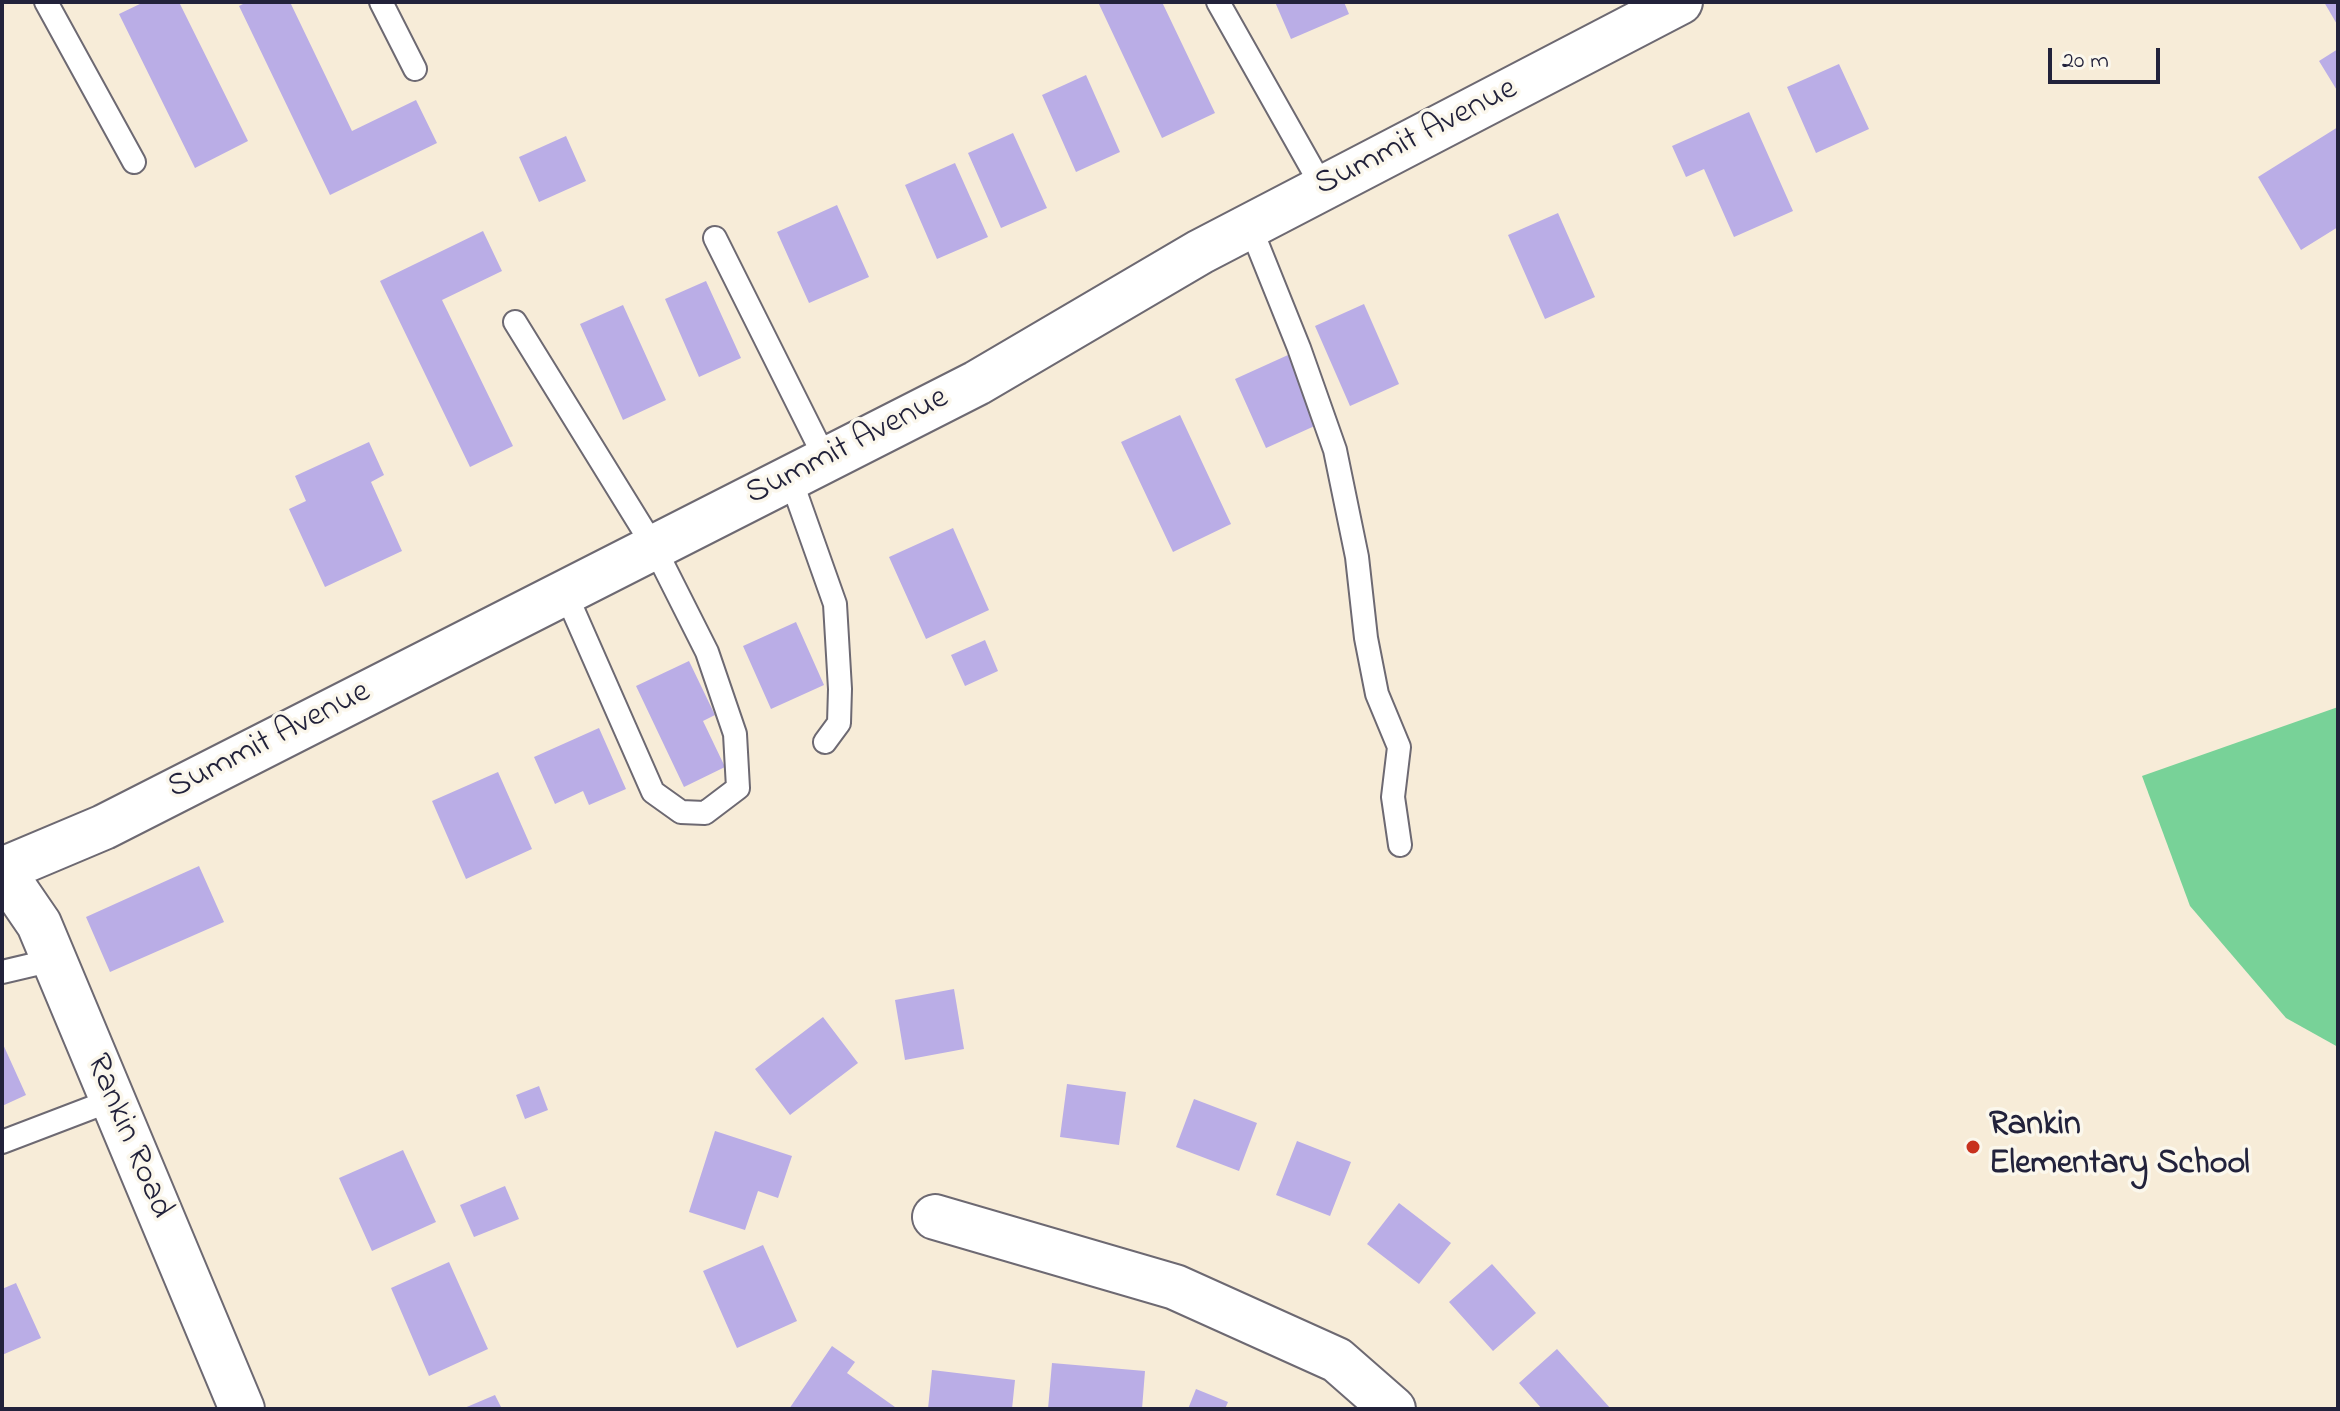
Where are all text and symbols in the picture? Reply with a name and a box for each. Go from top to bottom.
scale bar [2052,32,2164,82]
text: 20 m [2062,44,2109,79]
street label: Summit Avenue [1309,71,1525,207]
street label: Summit Avenue [740,380,956,516]
street label: Summit Avenue [162,674,378,810]
street label: Rankin Road [74,1049,180,1225]
place label: Rankin Elementary School [1989,1107,2250,1186]
marker: Rankin Elementary School [1964,1138,1982,1156]

